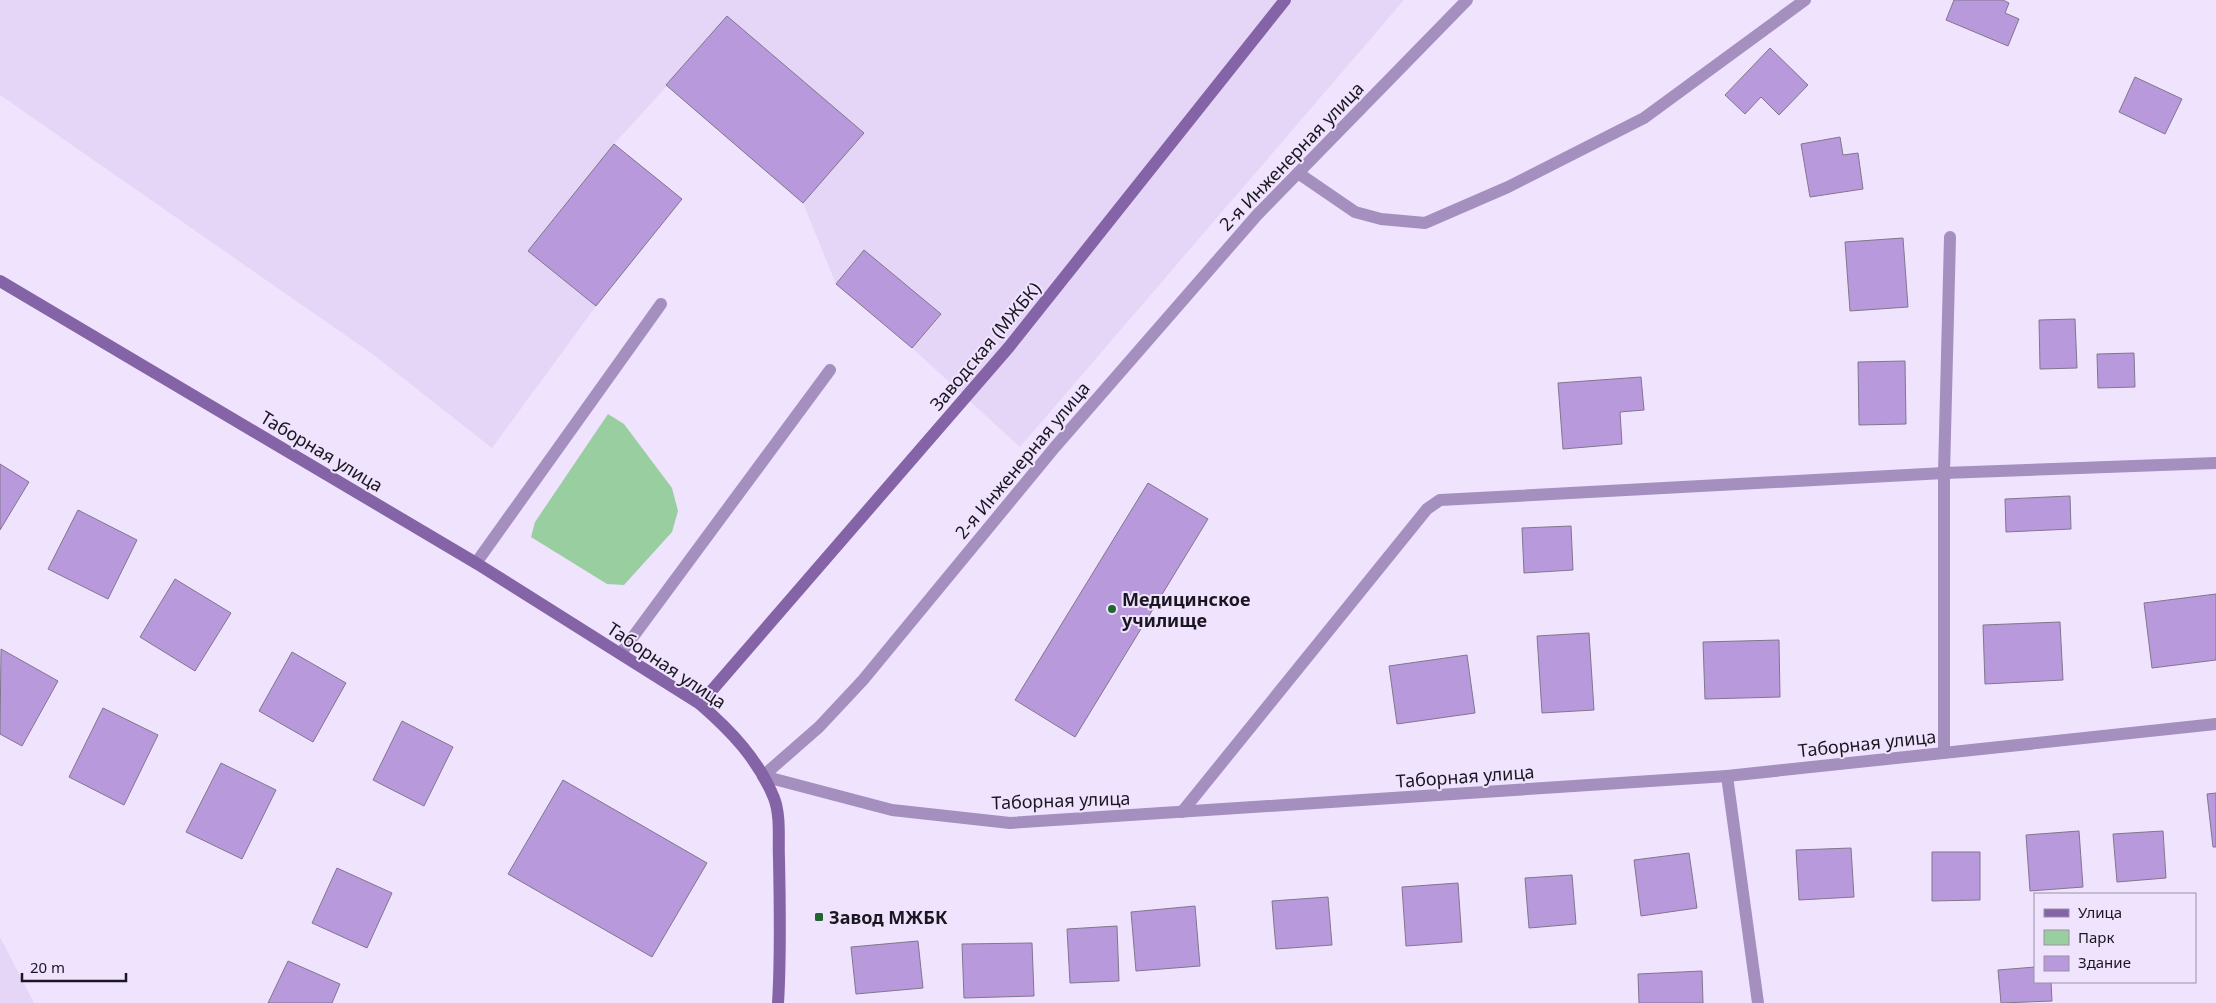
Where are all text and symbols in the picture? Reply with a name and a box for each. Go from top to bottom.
street label: 2-я Инженерная улица [1214,76,1368,236]
street label: Заводская (МЖБК) [924,277,1046,415]
street label: 2-я Инженерная улица [949,376,1095,544]
street label: Таборная улица [256,405,388,497]
place label: Медицинское училище [1121,587,1250,632]
marker: Медицинское училище [1106,603,1118,615]
street label: Таборная улица [603,616,731,714]
street label: Таборная улица [1797,724,1937,762]
street label: Таборная улица [1395,759,1535,793]
street label: Таборная улица [991,786,1131,814]
legend [2034,893,2196,983]
text: Улица [2078,902,2122,922]
place label: Завод МЖБК [829,905,948,929]
marker: Завод МЖБК [813,911,825,923]
text: Парк [2078,927,2114,947]
scale bar [22,950,126,982]
text: Здание [2078,952,2131,972]
text: 20 m [30,957,65,977]

